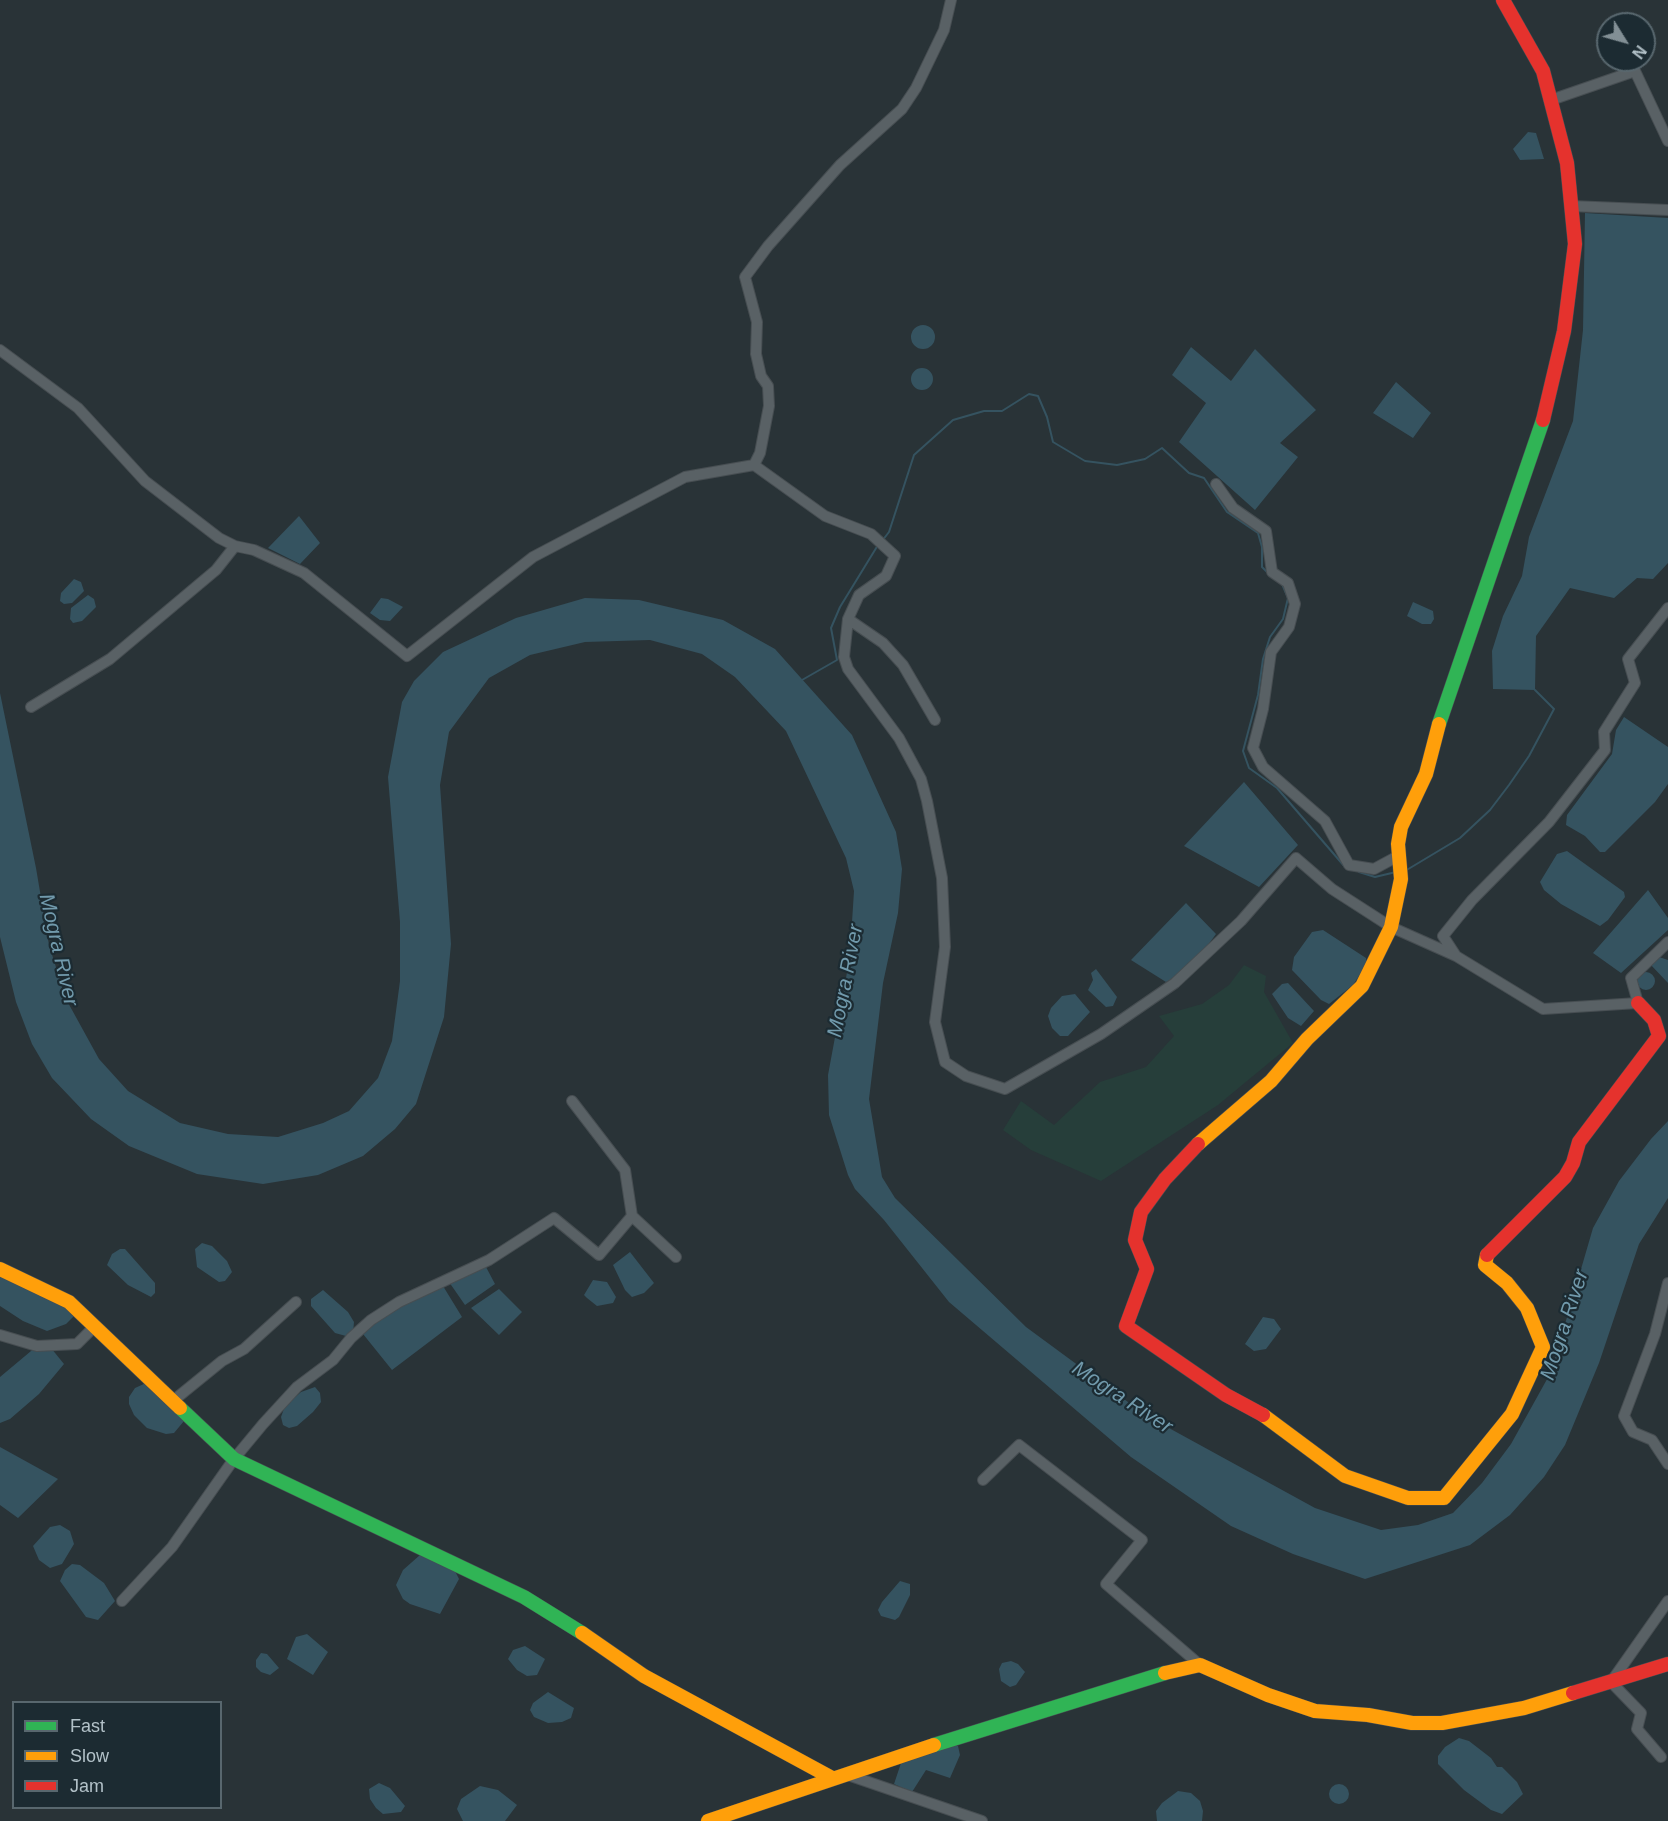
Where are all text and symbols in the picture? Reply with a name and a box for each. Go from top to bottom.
north arrow [1596,12,1656,72]
text: N [1629,42,1649,62]
water label: Mogra River [33,891,83,1009]
water label: Mogra River [823,922,869,1040]
water label: Mogra River [1535,1267,1595,1383]
water label: Mogra River [1067,1356,1177,1440]
legend [12,1701,222,1809]
text: Fast [70,1716,105,1736]
text: Slow [70,1746,109,1766]
text: Jam [70,1776,104,1796]

